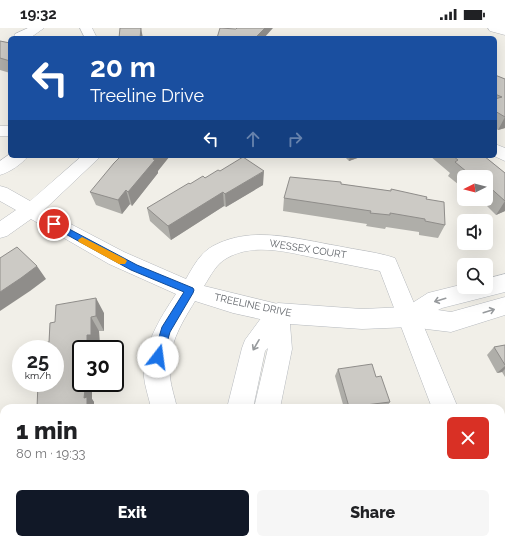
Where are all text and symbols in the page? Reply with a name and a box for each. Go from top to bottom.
text: 19:32 [20,5,57,23]
text: 20 m [90,51,156,84]
icon: left [24,52,76,104]
text: Treeline Drive [90,85,204,106]
icon: left [200,128,222,150]
icon: ahead [242,128,264,150]
icon: right [284,128,306,150]
north arrow [457,170,493,206]
map controls [457,170,493,294]
pin [37,207,71,241]
icon: arrive [43,213,65,235]
button: sound [457,214,493,250]
street label: WESSEX COURT [269,237,347,261]
button: search [457,258,493,294]
street label: TREELINE DRIVE [213,291,293,319]
one-way arrow [435,296,447,304]
one-way arrow [483,307,496,314]
position arrow [137,336,179,378]
one-way arrow [252,339,260,351]
speed limit sign: 30 [72,340,124,392]
text: 25 [27,349,49,373]
text: km/h [25,370,51,381]
text: 1 min [16,416,78,445]
button: close [447,417,489,459]
text: 80 m · 19:33 [16,446,86,461]
button: Exit [16,490,249,536]
button: Share [257,490,489,536]

